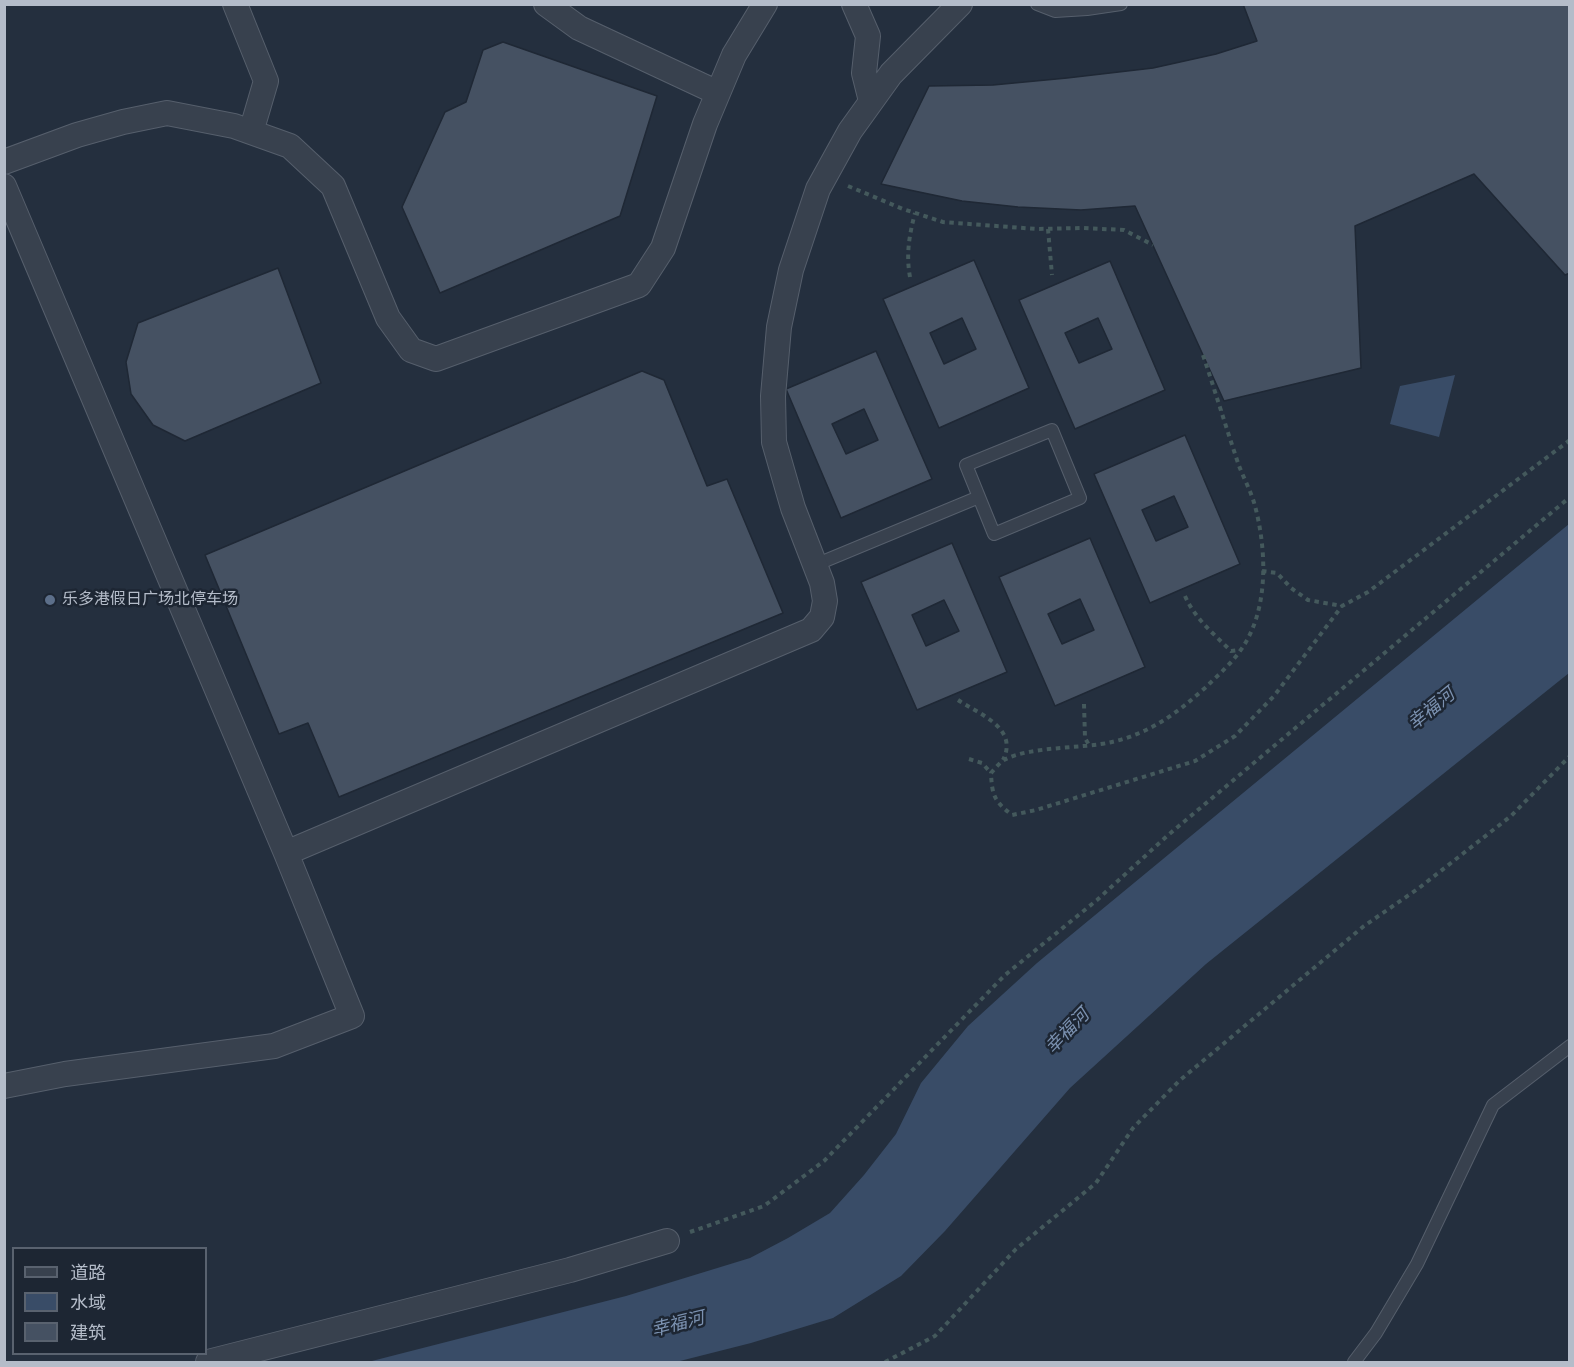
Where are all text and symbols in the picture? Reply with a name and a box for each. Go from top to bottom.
place label: 乐多港假日广场北停车场 [62,590,238,610]
marker: 乐多港假日广场北停车场 [43,593,57,607]
water label: 幸福河 [1404,685,1460,735]
water label: 幸福河 [1041,1005,1095,1059]
legend [12,1247,207,1355]
text: 道路 [70,1260,106,1285]
text: 水域 [70,1290,106,1315]
water label: 幸福河 [649,1308,707,1342]
text: 建筑 [70,1320,106,1345]

